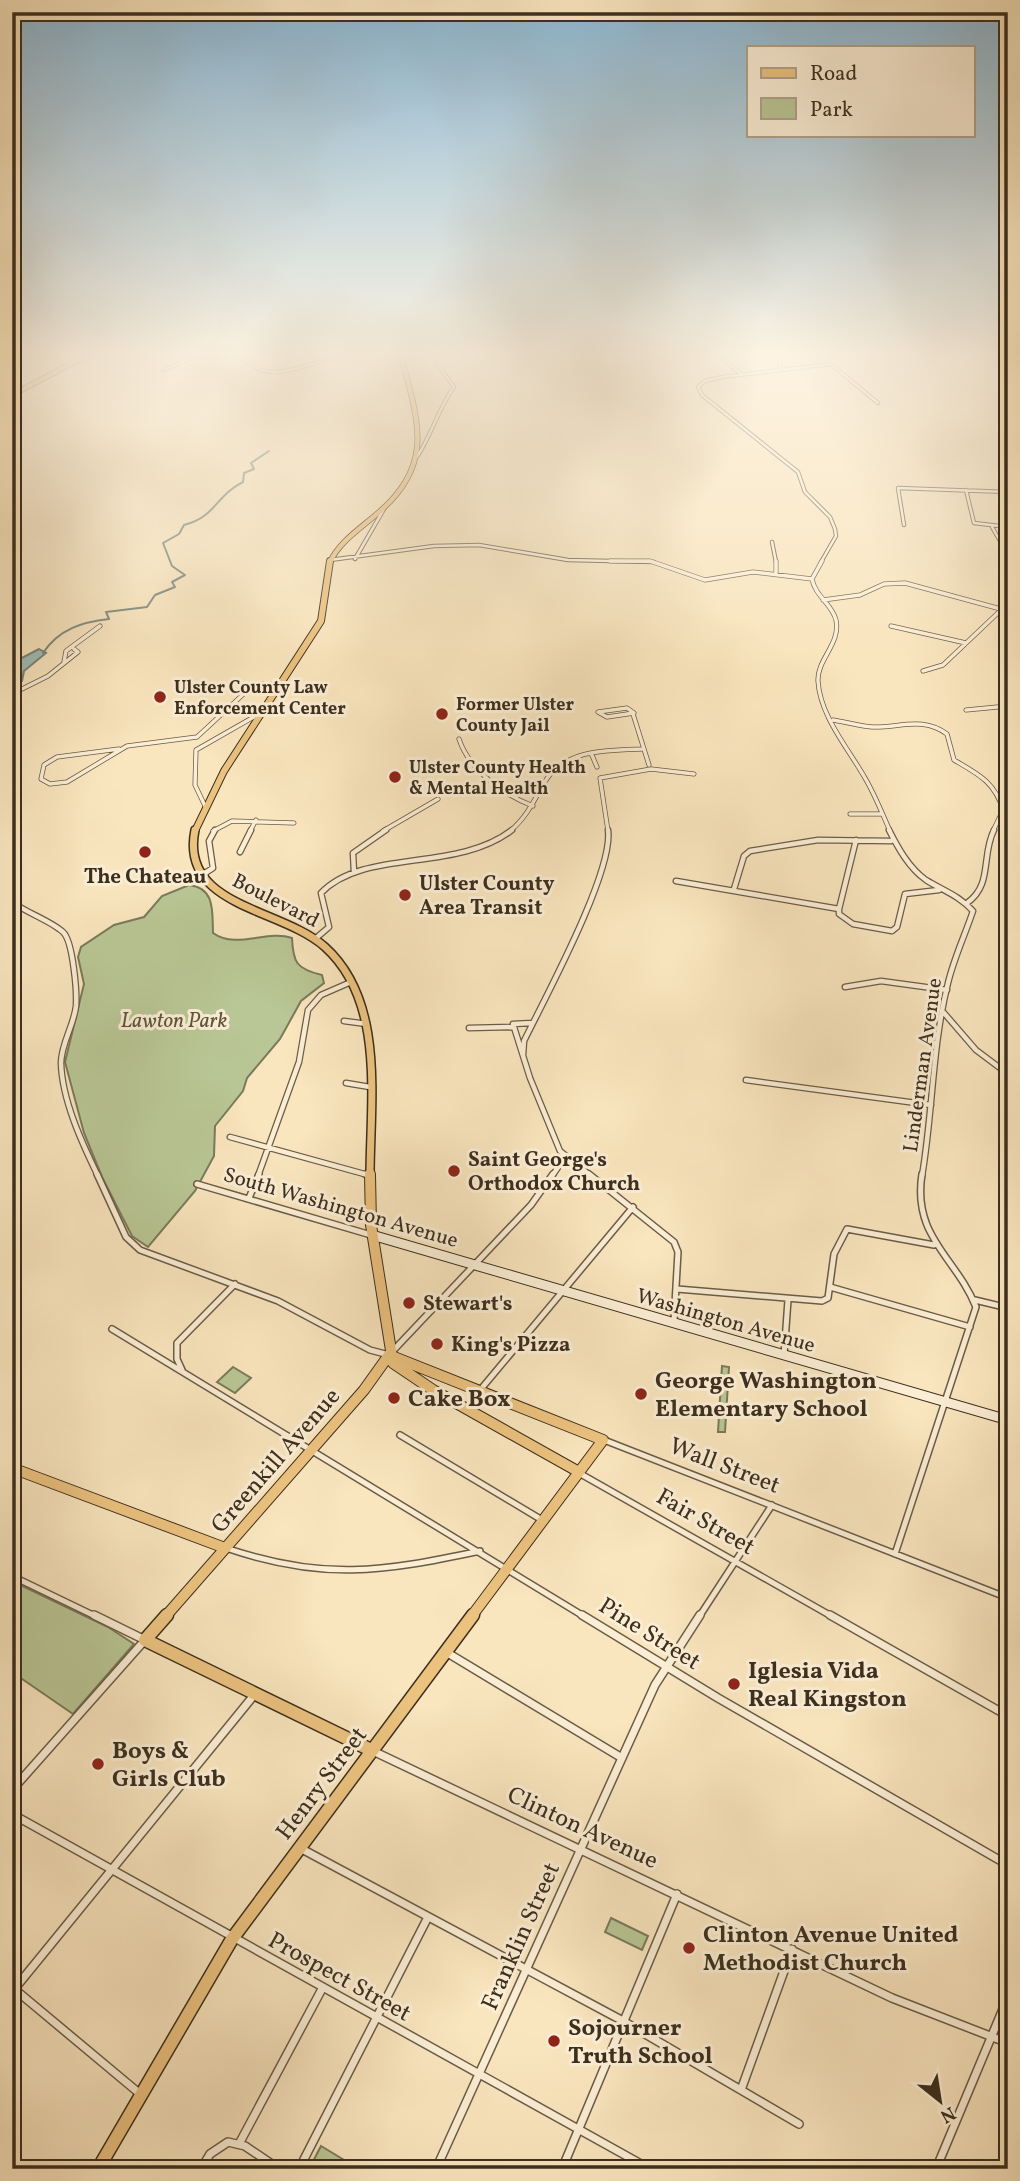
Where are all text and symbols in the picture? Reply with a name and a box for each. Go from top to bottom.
legend [747,46,974,136]
text: Road [810,60,857,89]
text: Park [810,96,853,125]
place label: Ulster County Law Enforcement Center [174,676,346,722]
marker: Ulster County Law Enforcement Center [152,689,168,705]
place label: Former Ulster County Jail [456,693,574,739]
marker: Former Ulster County Jail [434,706,450,722]
place label: Ulster County Health & Mental Health [409,756,586,802]
marker: Ulster County Health & Mental Health [387,769,403,785]
marker: The Chateau [137,844,153,860]
place label: The Chateau [84,863,207,892]
street label: Boulevard [227,867,324,936]
place label: Ulster County Area Transit [419,870,555,923]
marker: Ulster County Area Transit [397,887,413,903]
street label: Linderman Avenue [897,976,950,1154]
park label: Lawton Park [121,1007,227,1036]
place label: Saint George's Orthodox Church [468,1146,641,1199]
street label: South Washington Avenue [220,1161,461,1256]
marker: Saint George's Orthodox Church [446,1163,462,1179]
street label: Washington Avenue [633,1282,818,1361]
place label: Stewart's [423,1290,512,1319]
marker: Stewart's [401,1295,417,1311]
place label: King's Pizza [451,1331,570,1360]
marker: King's Pizza [429,1336,445,1352]
place label: George Washington Elementary School [655,1365,877,1427]
street label: Greenkill Avenue [204,1381,349,1541]
place label: Cake Box [408,1383,511,1417]
marker: George Washington Elementary School [633,1386,649,1402]
marker: Cake Box [386,1390,402,1406]
street label: Wall Street [664,1430,785,1504]
street label: Fair Street [649,1481,761,1565]
street label: Pine Street [591,1590,707,1679]
place label: Iglesia Vida Real Kingston [748,1655,907,1717]
marker: Iglesia Vida Real Kingston [726,1676,742,1692]
street label: Henry Street [269,1721,376,1848]
place label: Boys & Girls Club [112,1735,226,1797]
marker: Boys & Girls Club [90,1756,106,1772]
street label: Clinton Avenue [501,1779,663,1879]
street label: Franklin Street [474,1857,570,2016]
place label: Clinton Avenue United Methodist Church [703,1919,959,1981]
street label: Prospect Street [261,1924,417,2031]
marker: Clinton Avenue United Methodist Church [681,1940,697,1956]
place label: Sojourner Truth School [568,2012,713,2074]
marker: Sojourner Truth School [546,2033,562,2049]
north arrow [904,2066,974,2136]
text: N [935,2099,960,2129]

